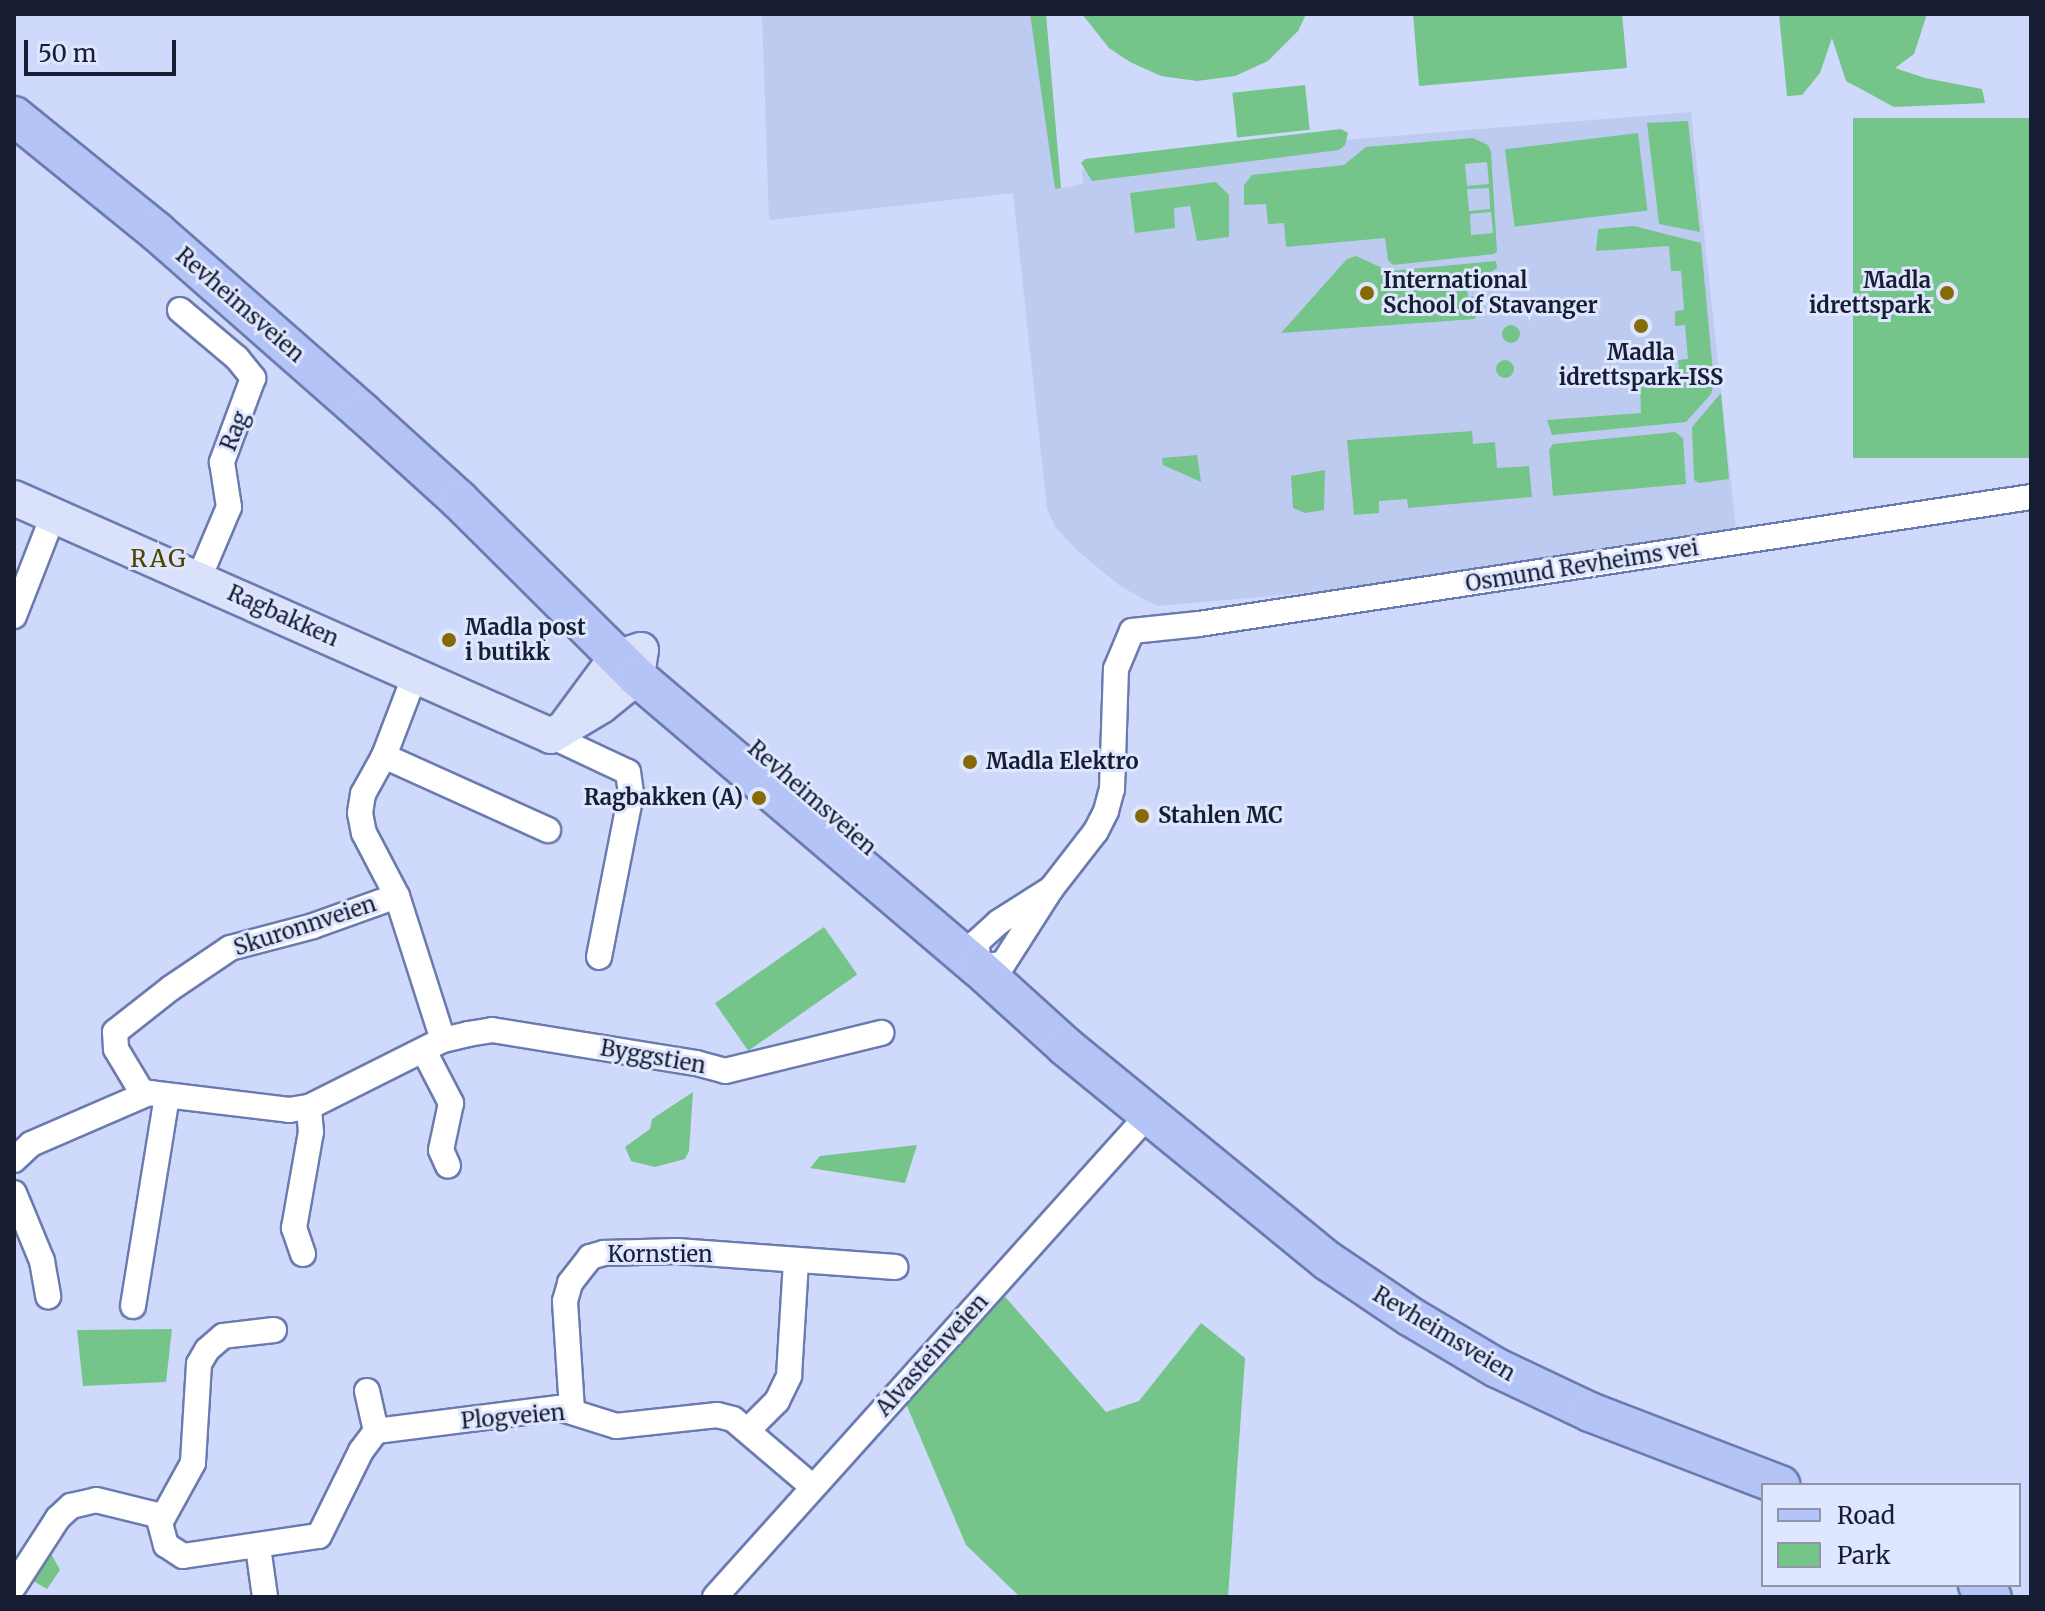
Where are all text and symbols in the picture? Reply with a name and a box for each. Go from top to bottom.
scale bar [28,24,180,74]
text: 50 m [38,38,97,69]
street label: Revheimsveien [170,242,310,368]
place label: International School of Stavanger [1383,267,1598,318]
place label: Madla idrettspark [1809,267,1931,318]
marker: International School of Stavanger [1358,284,1376,302]
marker: Madla idrettspark [1938,284,1956,302]
marker: Madla idrettspark-ISS [1632,317,1650,335]
place label: Madla idrettspark-ISS [1559,339,1723,390]
street label: Rag [215,407,255,455]
street label: Osmund Revheims vei [1464,535,1700,597]
district label: RAG [130,545,188,573]
street label: Ragbakken [223,580,343,652]
place label: Madla post i butikk [465,614,586,666]
marker: Madla post i butikk [440,631,458,649]
street label: Revheimsveien [742,735,882,861]
place label: Madla Elektro [986,749,1139,775]
marker: Madla Elektro [961,753,979,771]
place label: Ragbakken (A) [584,785,743,811]
marker: Ragbakken (A) [750,789,768,807]
place label: Stahlen MC [1158,803,1283,829]
marker: Stahlen MC [1133,807,1151,825]
street label: Skuronnveien [230,891,380,961]
street label: Byggstien [598,1035,708,1079]
street label: Kornstien [607,1242,713,1268]
street label: Revheimsveien [1368,1281,1520,1387]
street label: Alvasteinveien [870,1289,994,1421]
street label: Plogveien [460,1399,566,1435]
legend [1761,1483,2021,1587]
text: Road [1837,1500,1895,1531]
text: Park [1837,1540,1890,1571]

